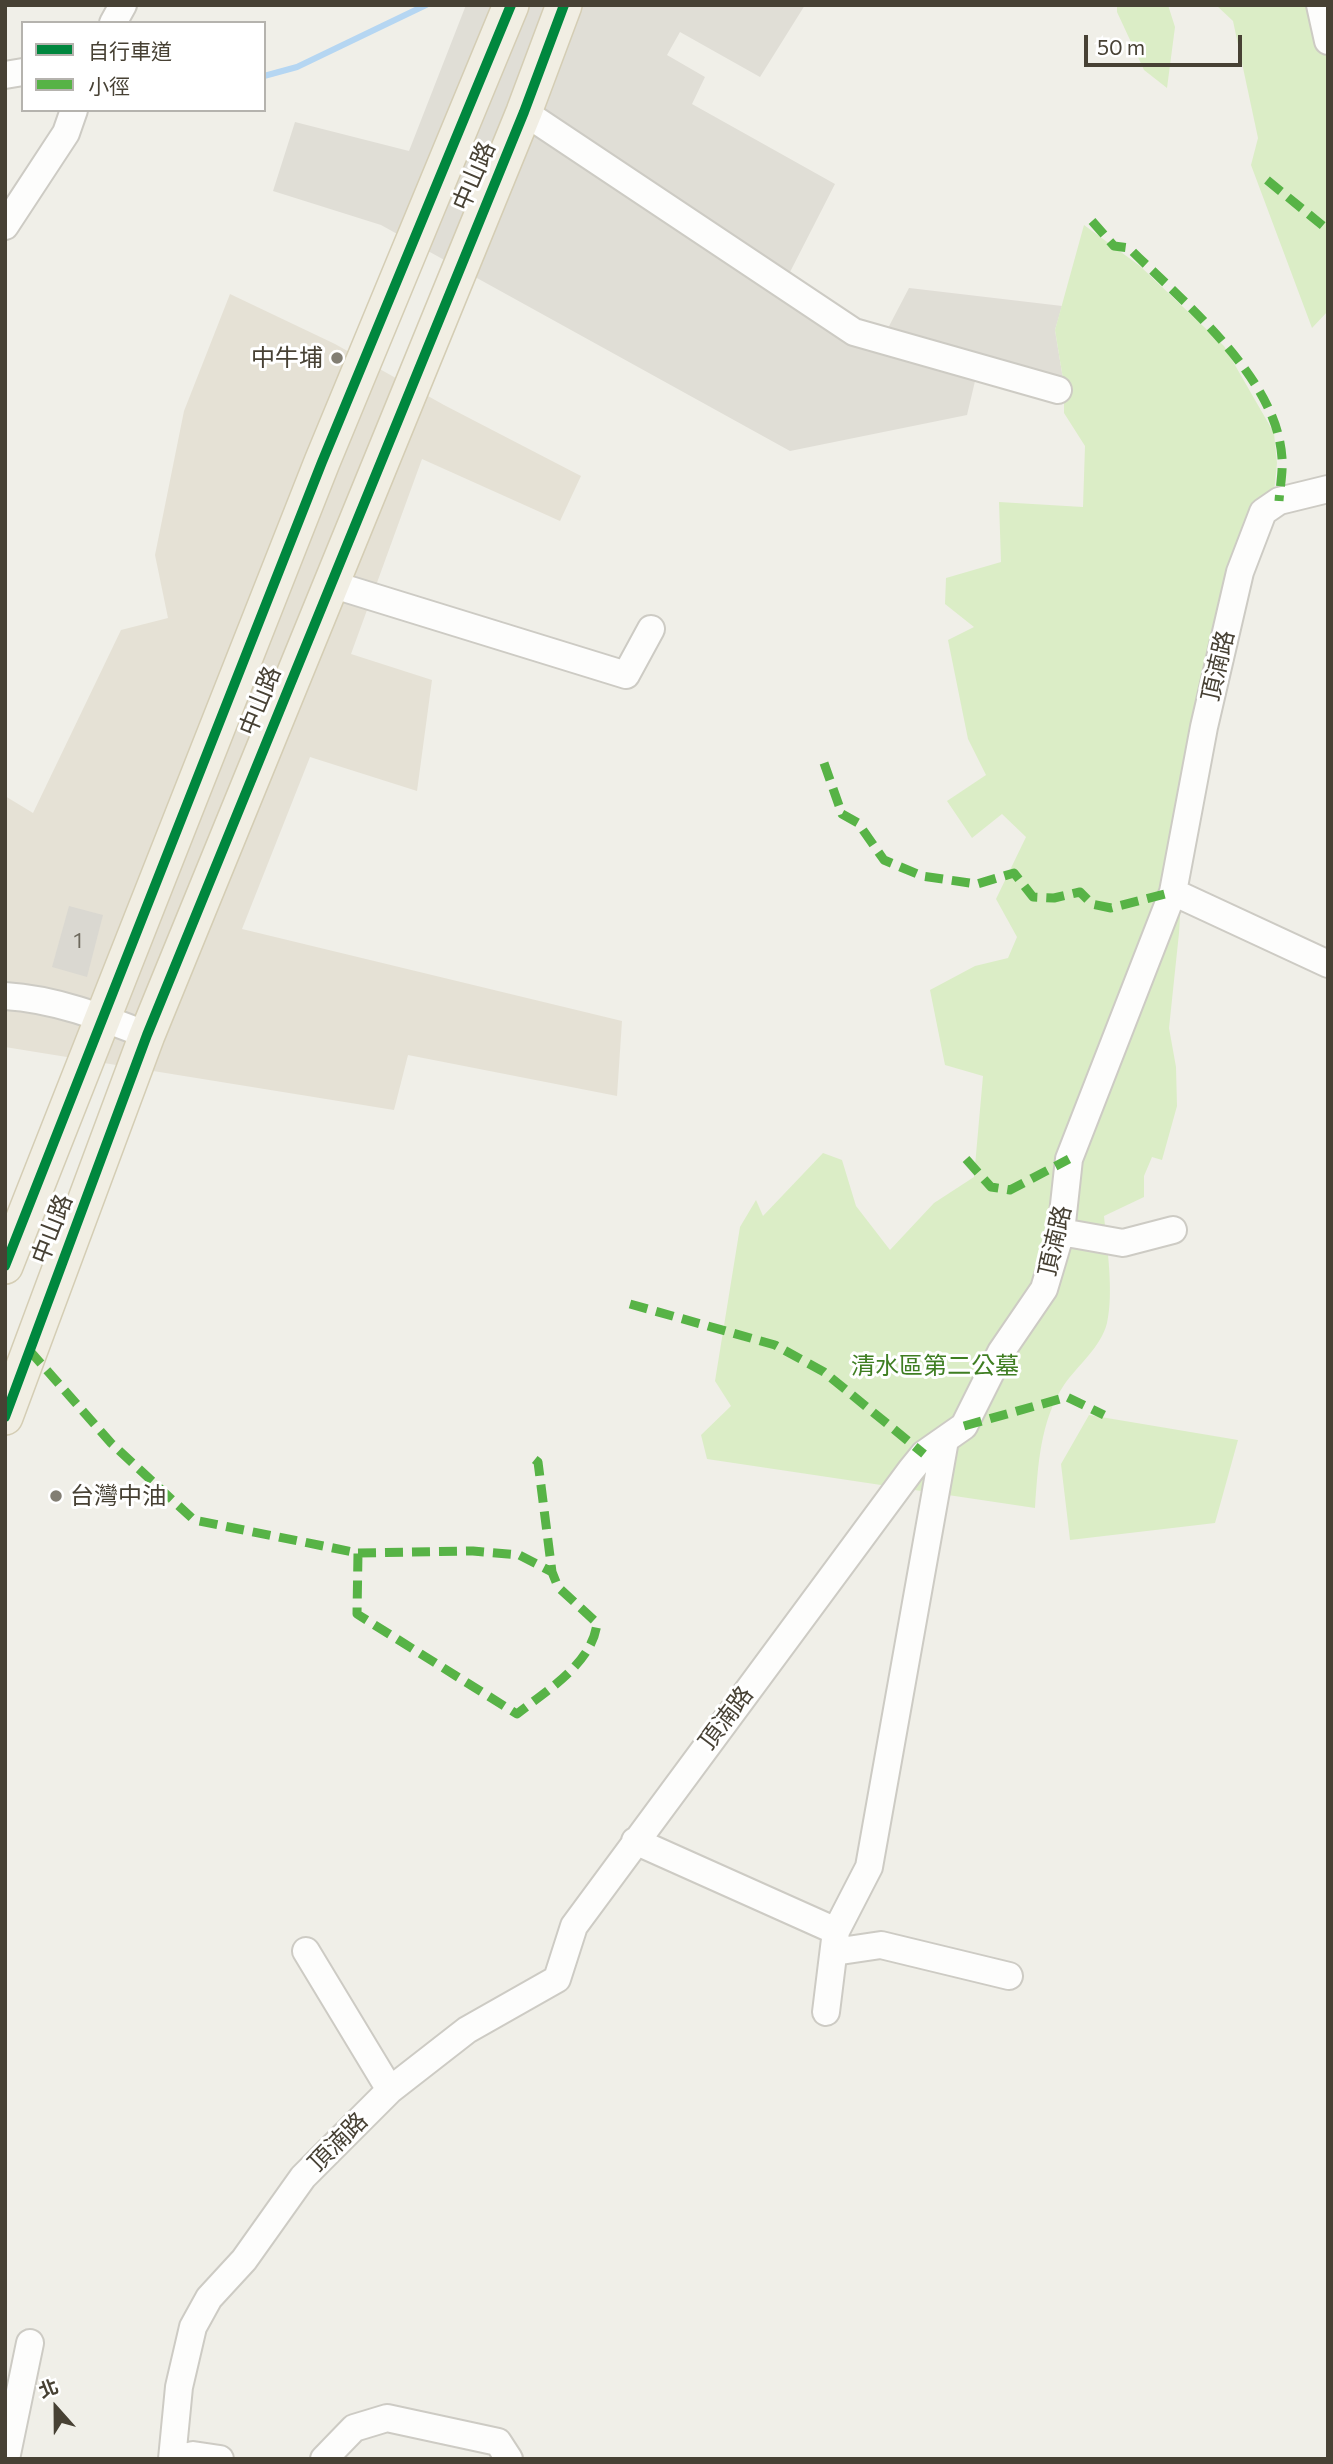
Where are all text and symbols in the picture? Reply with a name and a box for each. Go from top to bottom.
legend [21,21,266,112]
scale bar [1088,21,1246,65]
text: 50 m [1097,34,1145,59]
text: 自行車道 [88,38,172,63]
text: 小徑 [88,73,130,98]
street label: 中山路 [447,137,501,215]
place label: 中牛埔 [251,344,323,372]
marker: 中牛埔 [329,350,345,366]
street label: 頂湳路 [1196,628,1240,704]
street label: 中山路 [233,662,287,740]
house number: 1 [74,928,82,954]
street label: 中山路 [26,1190,78,1268]
street label: 頂湳路 [1033,1203,1077,1279]
park label: 清水區第二公墓 [851,1352,1019,1380]
place label: 台灣中油 [70,1482,166,1510]
marker: 台灣中油 [48,1488,64,1504]
street label: 頂湳路 [693,1681,759,1755]
street label: 頂湳路 [302,2106,374,2178]
north arrow [21,2373,91,2443]
text: 北 [35,2374,61,2402]

